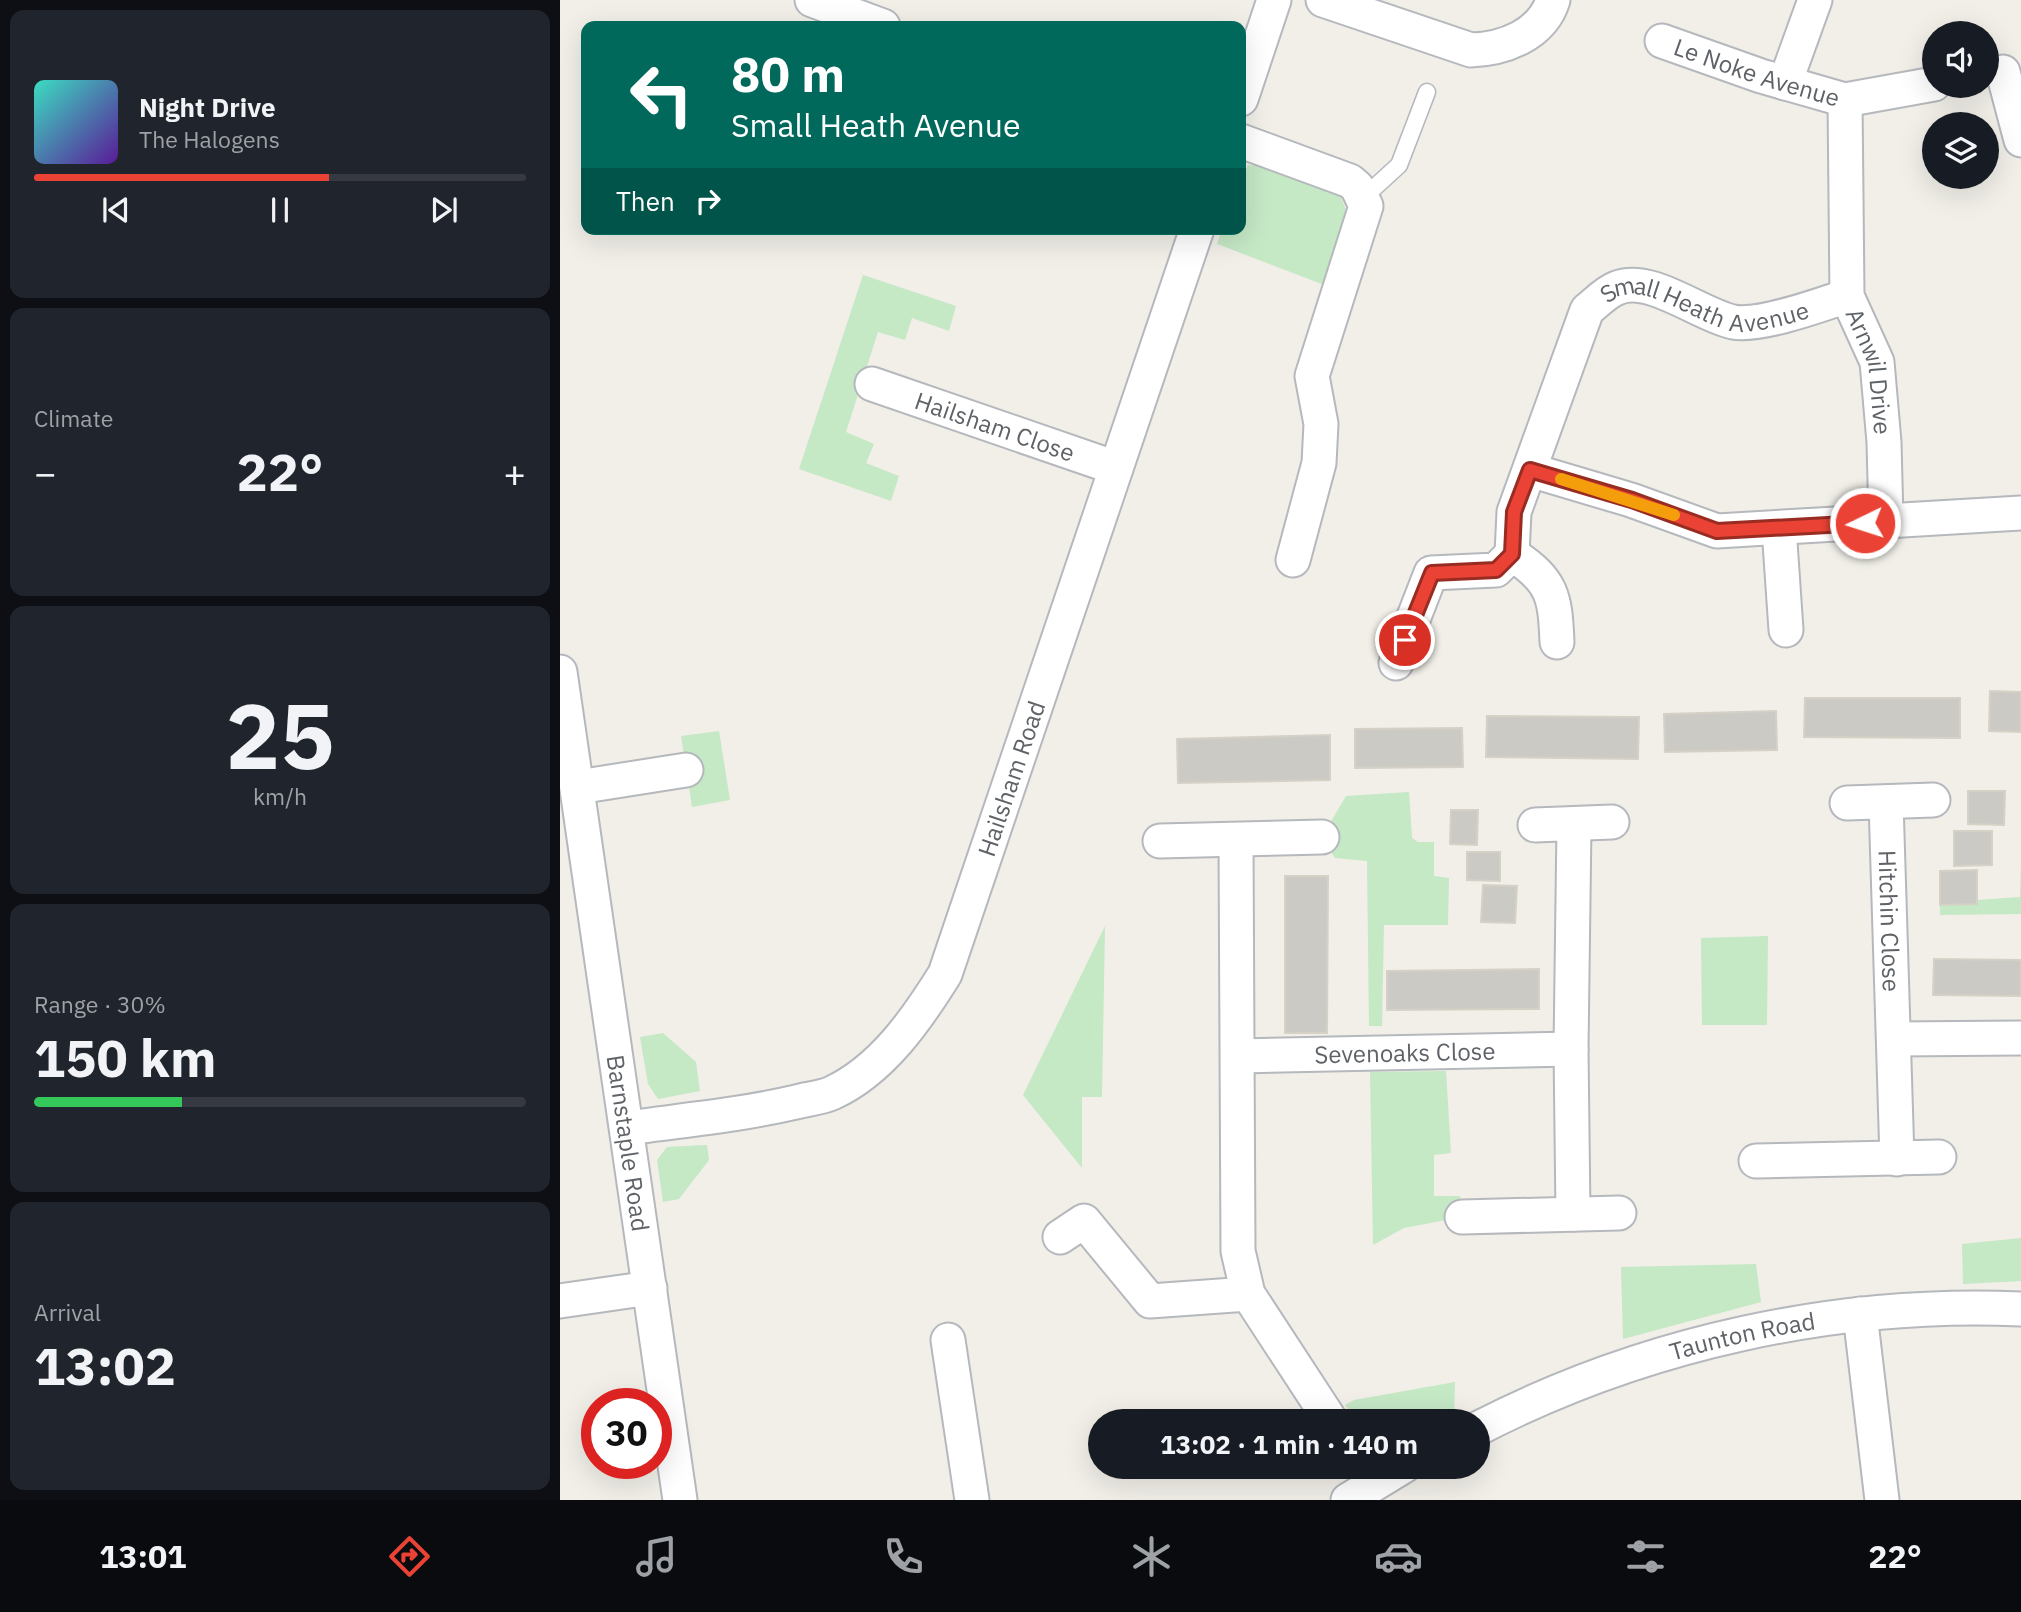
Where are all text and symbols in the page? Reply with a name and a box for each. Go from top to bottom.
map controls [1922,21,1999,189]
button: sound [1922,21,1999,98]
street label: Le Noke Avenue [1670,31,1843,114]
text: 80 m [731,42,845,105]
icon: left [616,49,707,140]
text: Night Drive [139,90,276,124]
text: Small Heath Avenue [731,104,1021,146]
button: layers [1922,112,1999,189]
text: The Halogens [139,124,280,154]
icon: right [689,182,727,220]
text: Then [616,184,675,218]
icon: previous [97,191,135,229]
icon: pause [261,191,299,229]
icon: next [425,191,463,229]
street label: Small Heath Avenue [1593,268,1813,339]
street label: Arnwil Drive [1839,303,1899,436]
street label: Hailsham Close [911,384,1079,469]
text: Climate [34,403,113,433]
text: 22° [237,438,323,505]
text: − [34,448,57,497]
text: + [503,448,526,497]
position arrow [1828,486,1902,560]
pin [1375,610,1435,670]
icon: arrive [1386,621,1424,659]
text: 25 [225,676,335,794]
street label: Hailsham Road [970,697,1052,861]
text: km/h [253,781,307,811]
street label: Hitchin Close [1871,849,1908,992]
text: Range · 30% [34,989,166,1019]
text: 150 km [34,1024,216,1091]
street label: Sevenoaks Close [1314,1035,1496,1070]
street label: Barnstaple Road [600,1053,657,1234]
text: Arrival [34,1297,101,1327]
street label: Taunton Road [1666,1304,1817,1367]
text: 13:02 [34,1332,176,1399]
speed limit sign: 30 [581,1388,672,1479]
text: 13:02 · 1 min · 140 m [1160,1427,1418,1461]
icon: directions [385,1532,434,1581]
icon: music [632,1532,681,1581]
icon: phone [879,1532,928,1581]
icon: climate [1127,1532,1176,1581]
icon: car [1374,1532,1423,1581]
icon: filters [1621,1532,1670,1581]
text: 13:01 [99,1535,187,1577]
text: 22° [1868,1535,1922,1577]

